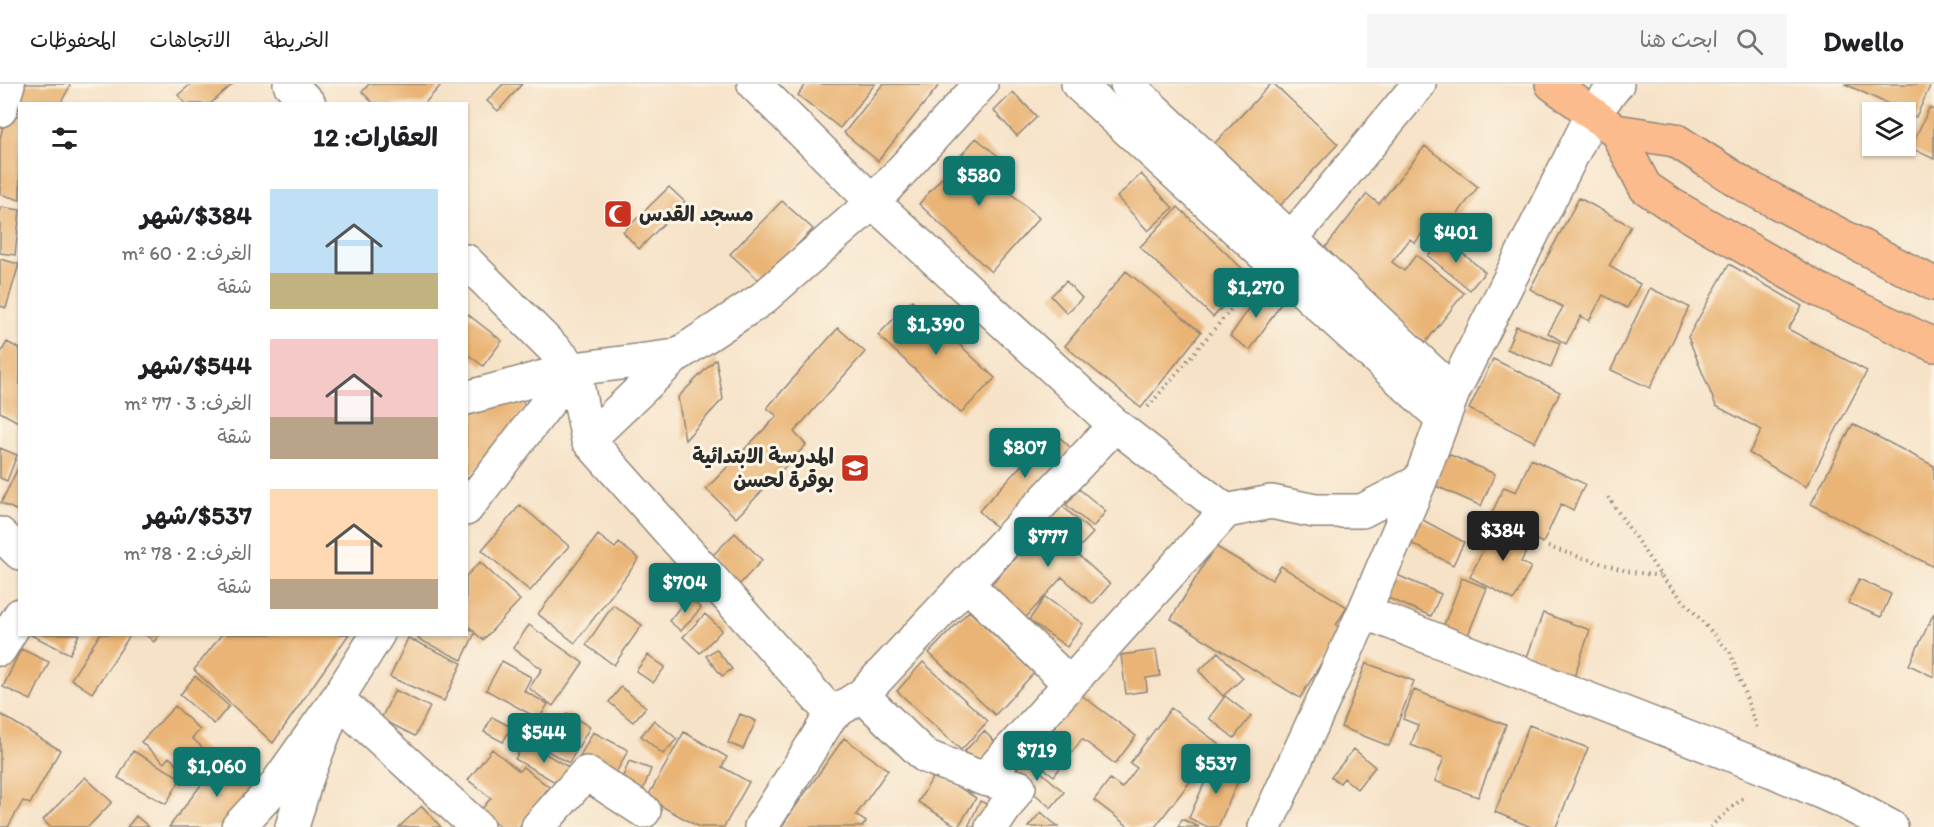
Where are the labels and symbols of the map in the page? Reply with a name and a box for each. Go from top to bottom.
pin: $580 [943,156,1015,207]
mosque icon: مسجد القدس [602,198,634,230]
place label: مسجد القدس [639,201,754,226]
pin: $401 [1420,213,1492,264]
pin: $1,270 [1207,268,1305,319]
pin: $1,390 [887,305,985,356]
pin: $807 [989,428,1061,479]
place label: المدرسة الابتدائية بوقرة لحسن [692,443,834,493]
school or university icon: المدرسة الابتدائية بوقرة لحسن [839,452,871,484]
pin: $384 [1467,511,1539,562]
pin: $777 [1012,517,1084,568]
pin: $704 [649,563,721,614]
pin: $544 [508,713,580,764]
pin: $719 [1001,731,1073,782]
pin: $537 [1180,744,1252,795]
pin: $1,060 [168,747,266,798]

